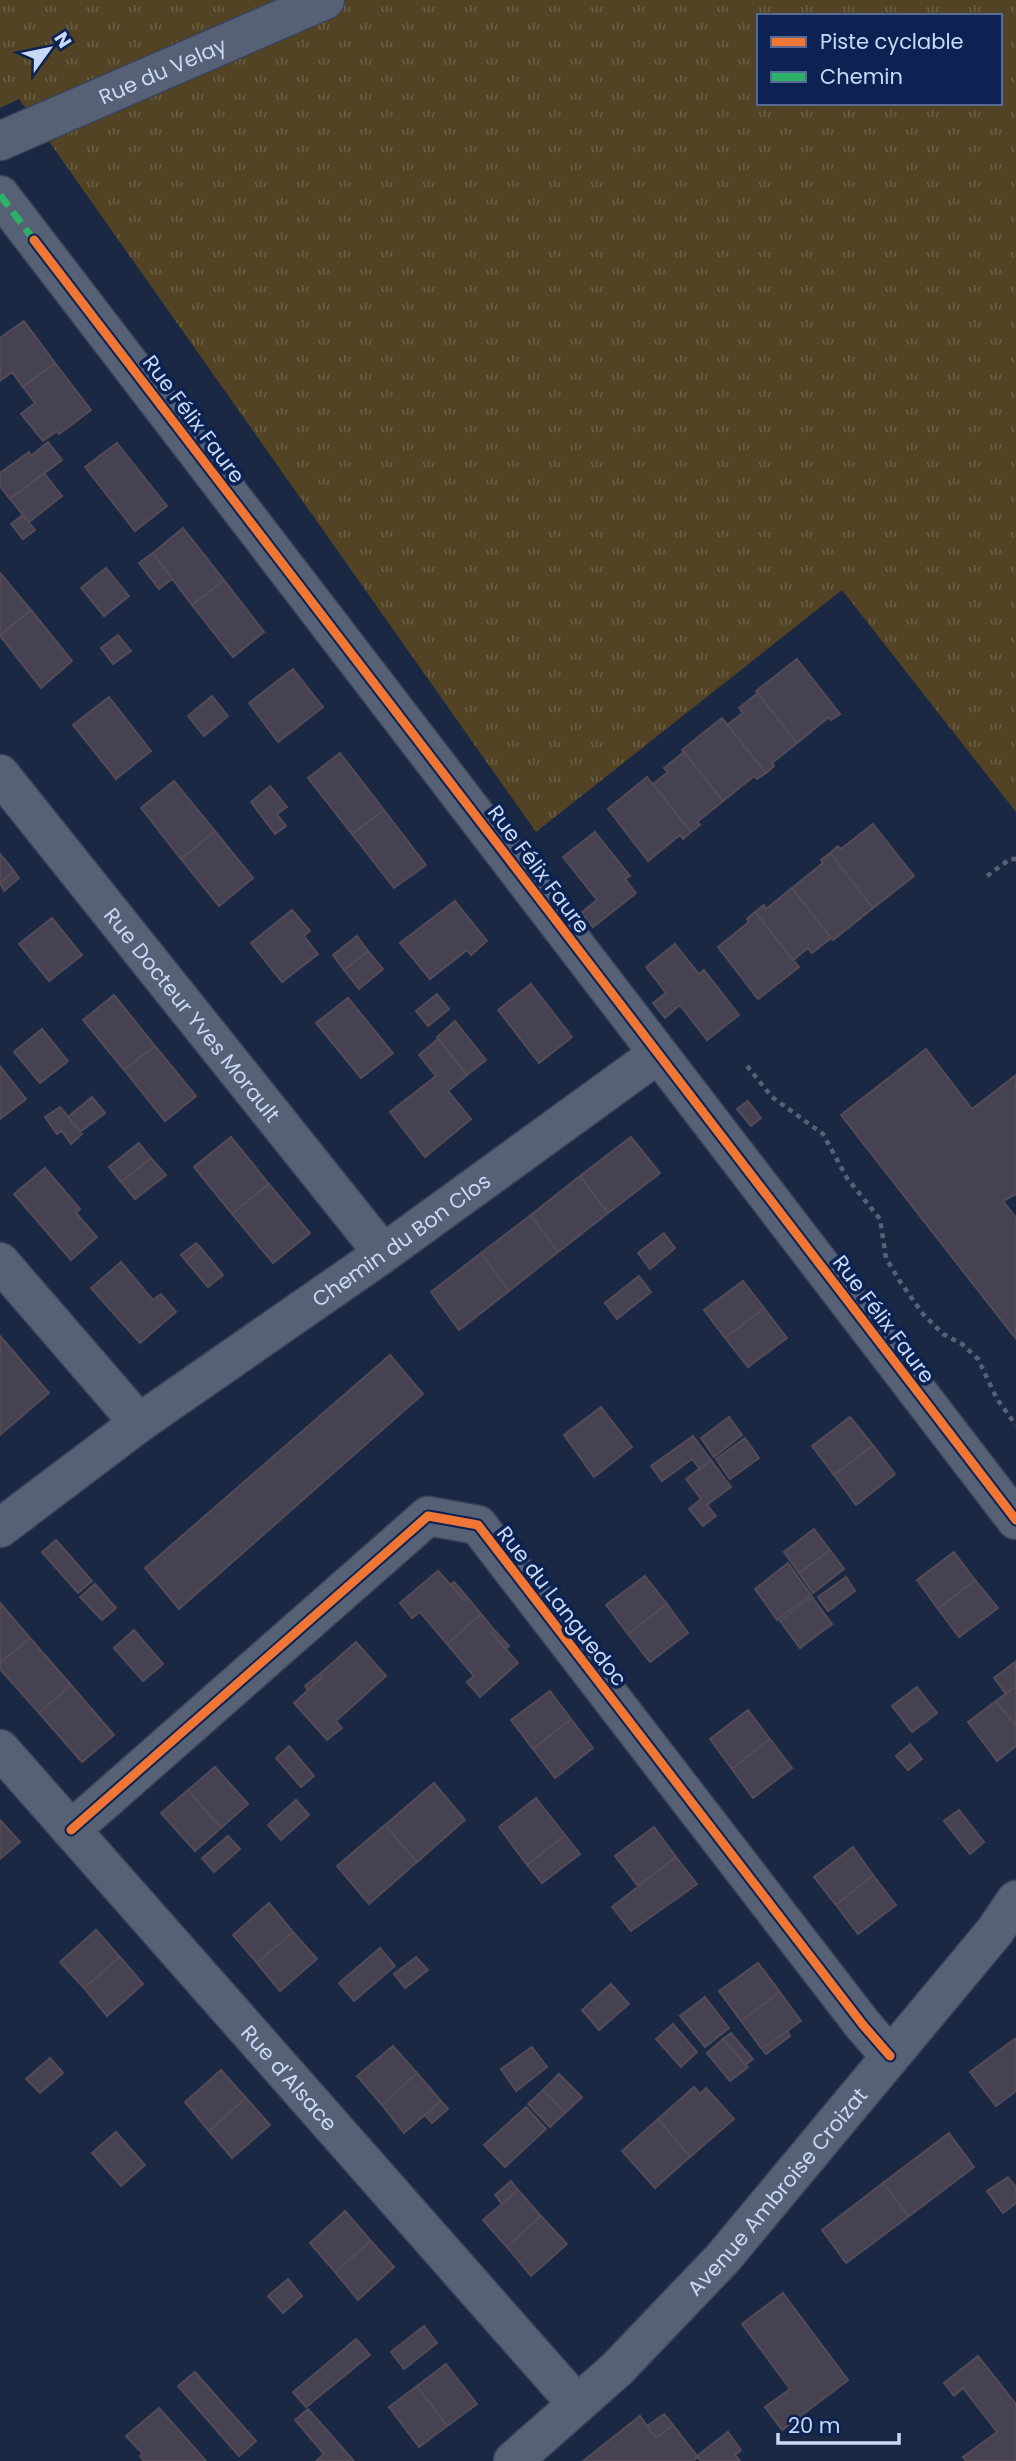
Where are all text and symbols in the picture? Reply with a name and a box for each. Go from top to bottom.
north arrow [14,14,84,84]
legend [757,14,1002,105]
text: N [48,27,78,53]
text: Piste cyclable [820,27,964,56]
street label: Rue du Velay [94,30,231,111]
text: Chemin [820,62,903,91]
street label: Rue Félix Faure [136,349,252,489]
street label: Rue Félix Faure [481,799,597,939]
street label: Rue Docteur Yves Morault [98,901,287,1128]
street label: Chemin du Bon Clos [306,1166,496,1313]
street label: Rue Félix Faure [826,1249,942,1389]
street label: Rue du Languedoc [490,1520,634,1692]
street label: Rue d'Alsace [235,2018,344,2137]
street label: Avenue Ambroise Croizat [680,2081,874,2302]
scale bar [778,2402,899,2446]
text: 20 m [788,2411,841,2440]

